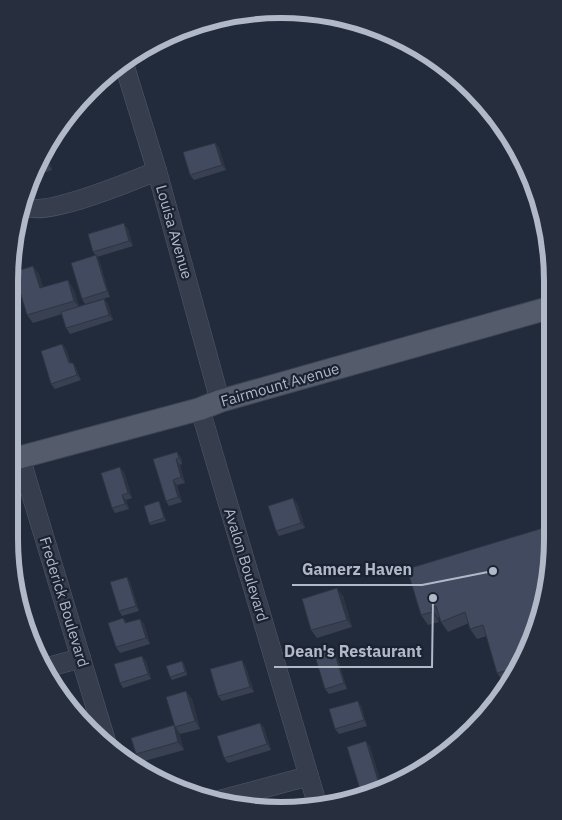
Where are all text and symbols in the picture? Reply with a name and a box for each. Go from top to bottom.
street label: Louisa Avenue [152,183,197,281]
street label: Fairmount Avenue [218,359,341,411]
street label: Avalon Boulevard [220,506,273,624]
street label: Frederick Boulevard [36,534,93,669]
callout: Gamerz Haven [292,554,422,585]
text: Gamerz Haven [302,559,412,579]
callout: Dean's Restaurant [274,636,432,667]
text: Dean's Restaurant [284,641,422,661]

